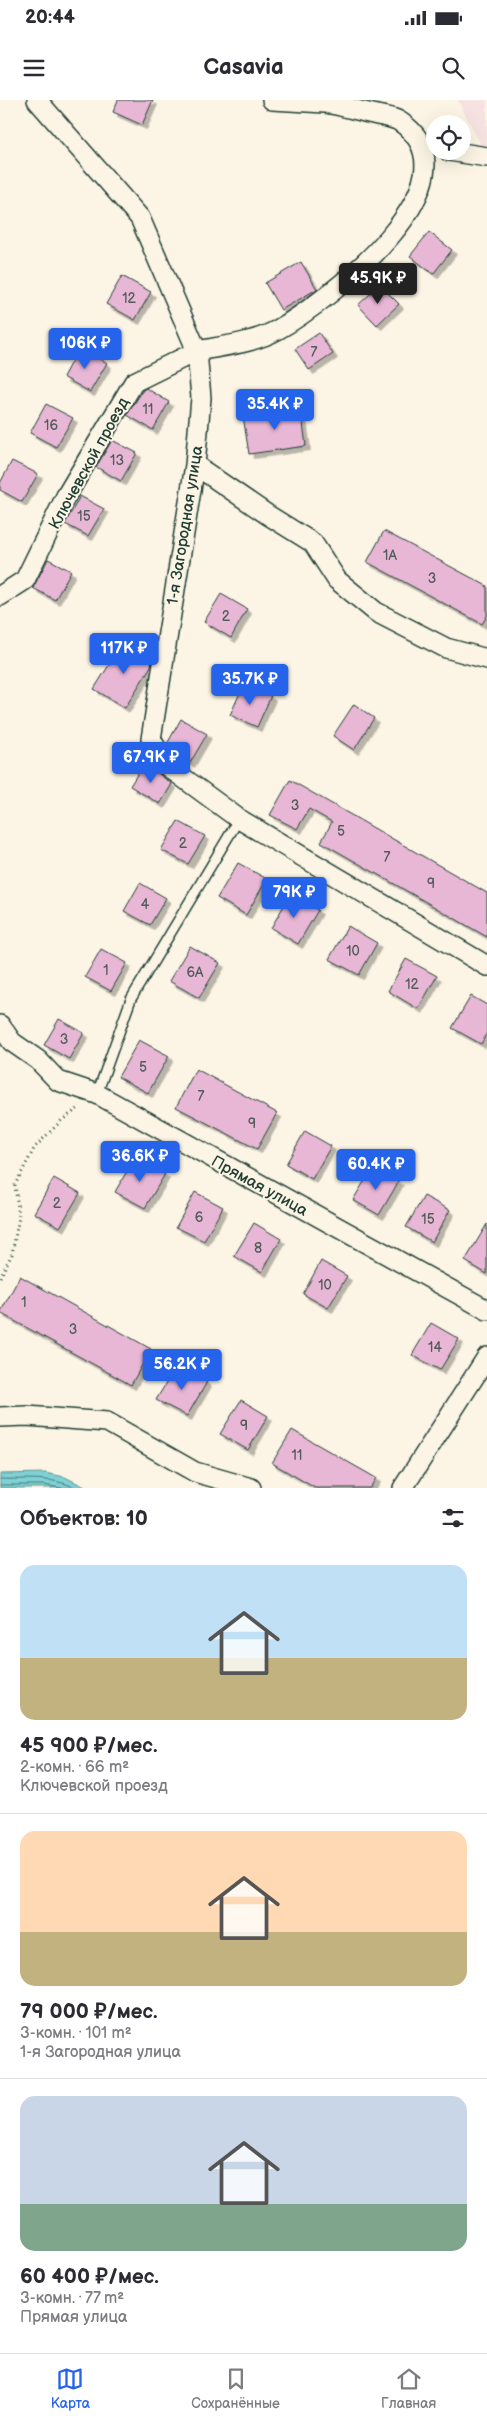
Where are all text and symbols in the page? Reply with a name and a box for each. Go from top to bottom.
text: 20:44 [25,6,75,29]
icon: menu [20,54,48,82]
text: Casavia [203,54,284,81]
icon: search [439,54,467,82]
map controls [426,115,471,160]
button: locate [426,115,471,160]
pin: 45.9K ₽ [332,262,424,305]
text: 45.9K ₽ [350,269,406,288]
house number: 12 [122,290,137,307]
pin: 106K ₽ [44,328,126,370]
text: 106K ₽ [60,334,110,353]
house number: 7 [311,344,318,361]
pin: 35.4K ₽ [229,388,321,431]
street label: Ключевской проезд [45,394,134,533]
text: 35.4K ₽ [247,395,303,414]
house number: 11 [143,401,153,418]
house number: 16 [44,417,58,434]
street label: 1-я Загородная улица [164,444,208,606]
house number: 13 [110,452,124,469]
house number: 15 [77,508,91,525]
house number: 1А [383,547,397,564]
house number: 3 [428,570,436,587]
house number: 2 [222,608,231,625]
pin: 117K ₽ [83,632,165,675]
text: 117K ₽ [101,639,147,658]
pin: 35.7K ₽ [204,664,296,706]
text: 35.7K ₽ [222,670,278,689]
pin: 67.9K ₽ [105,742,197,784]
text: 67.9K ₽ [123,748,179,767]
house number: 3 [291,797,299,814]
house number: 5 [337,823,345,840]
house number: 2 [179,835,188,852]
house number: 7 [384,849,391,866]
house number: 9 [427,875,435,892]
pin: 79K ₽ [259,876,329,919]
text: 79K ₽ [273,883,315,902]
house number: 4 [141,896,150,913]
house number: 10 [346,943,360,960]
house number: 1 [103,962,109,979]
house number: 6А [186,964,204,981]
house number: 12 [405,976,420,993]
house number: 3 [60,1031,68,1048]
house number: 5 [139,1059,147,1076]
house number: 7 [198,1088,205,1105]
house number: 9 [248,1115,256,1132]
pin: 36.6K ₽ [94,1140,186,1183]
text: 36.6K ₽ [112,1147,168,1166]
pin: 60.4K ₽ [330,1148,422,1191]
street label: Прямая улица [208,1152,311,1221]
text: 60.4K ₽ [347,1155,405,1174]
house number: 2 [53,1195,62,1212]
house number: 6 [195,1209,204,1226]
house number: 15 [421,1211,435,1228]
house number: 8 [254,1240,262,1257]
house number: 10 [318,1277,332,1294]
house number: 1 [21,1294,27,1311]
house number: 3 [69,1321,77,1338]
house number: 14 [428,1339,442,1356]
pin: 56.2K ₽ [136,1348,228,1391]
text: 56.2K ₽ [154,1355,210,1374]
house number: 9 [240,1417,248,1434]
house number: 11 [292,1447,302,1464]
icon: filters [439,1504,467,1532]
text: Объектов: 10 [20,1506,148,1531]
icon: home [199,1598,289,1688]
text: 45 900 ₽/мес. [20,1733,158,1758]
text: 2-комн. · 66 m² [20,1758,129,1777]
text: Ключевской проезд [20,1777,168,1796]
icon: home [199,1863,289,1953]
text: 79 000 ₽/мес. [20,1999,158,2024]
text: 3-комн. · 101 m² [20,2024,132,2043]
text: 1-я Загородная улица [20,2043,181,2062]
icon: home [199,2128,289,2218]
text: 60 400 ₽/мес. [20,2264,159,2289]
text: 3-комн. · 77 m² [20,2289,124,2308]
text: Прямая улица [20,2308,127,2327]
tab: Карта [51,2365,90,2412]
tab: Сохранённые [191,2365,280,2412]
tab: Главная [381,2365,436,2412]

